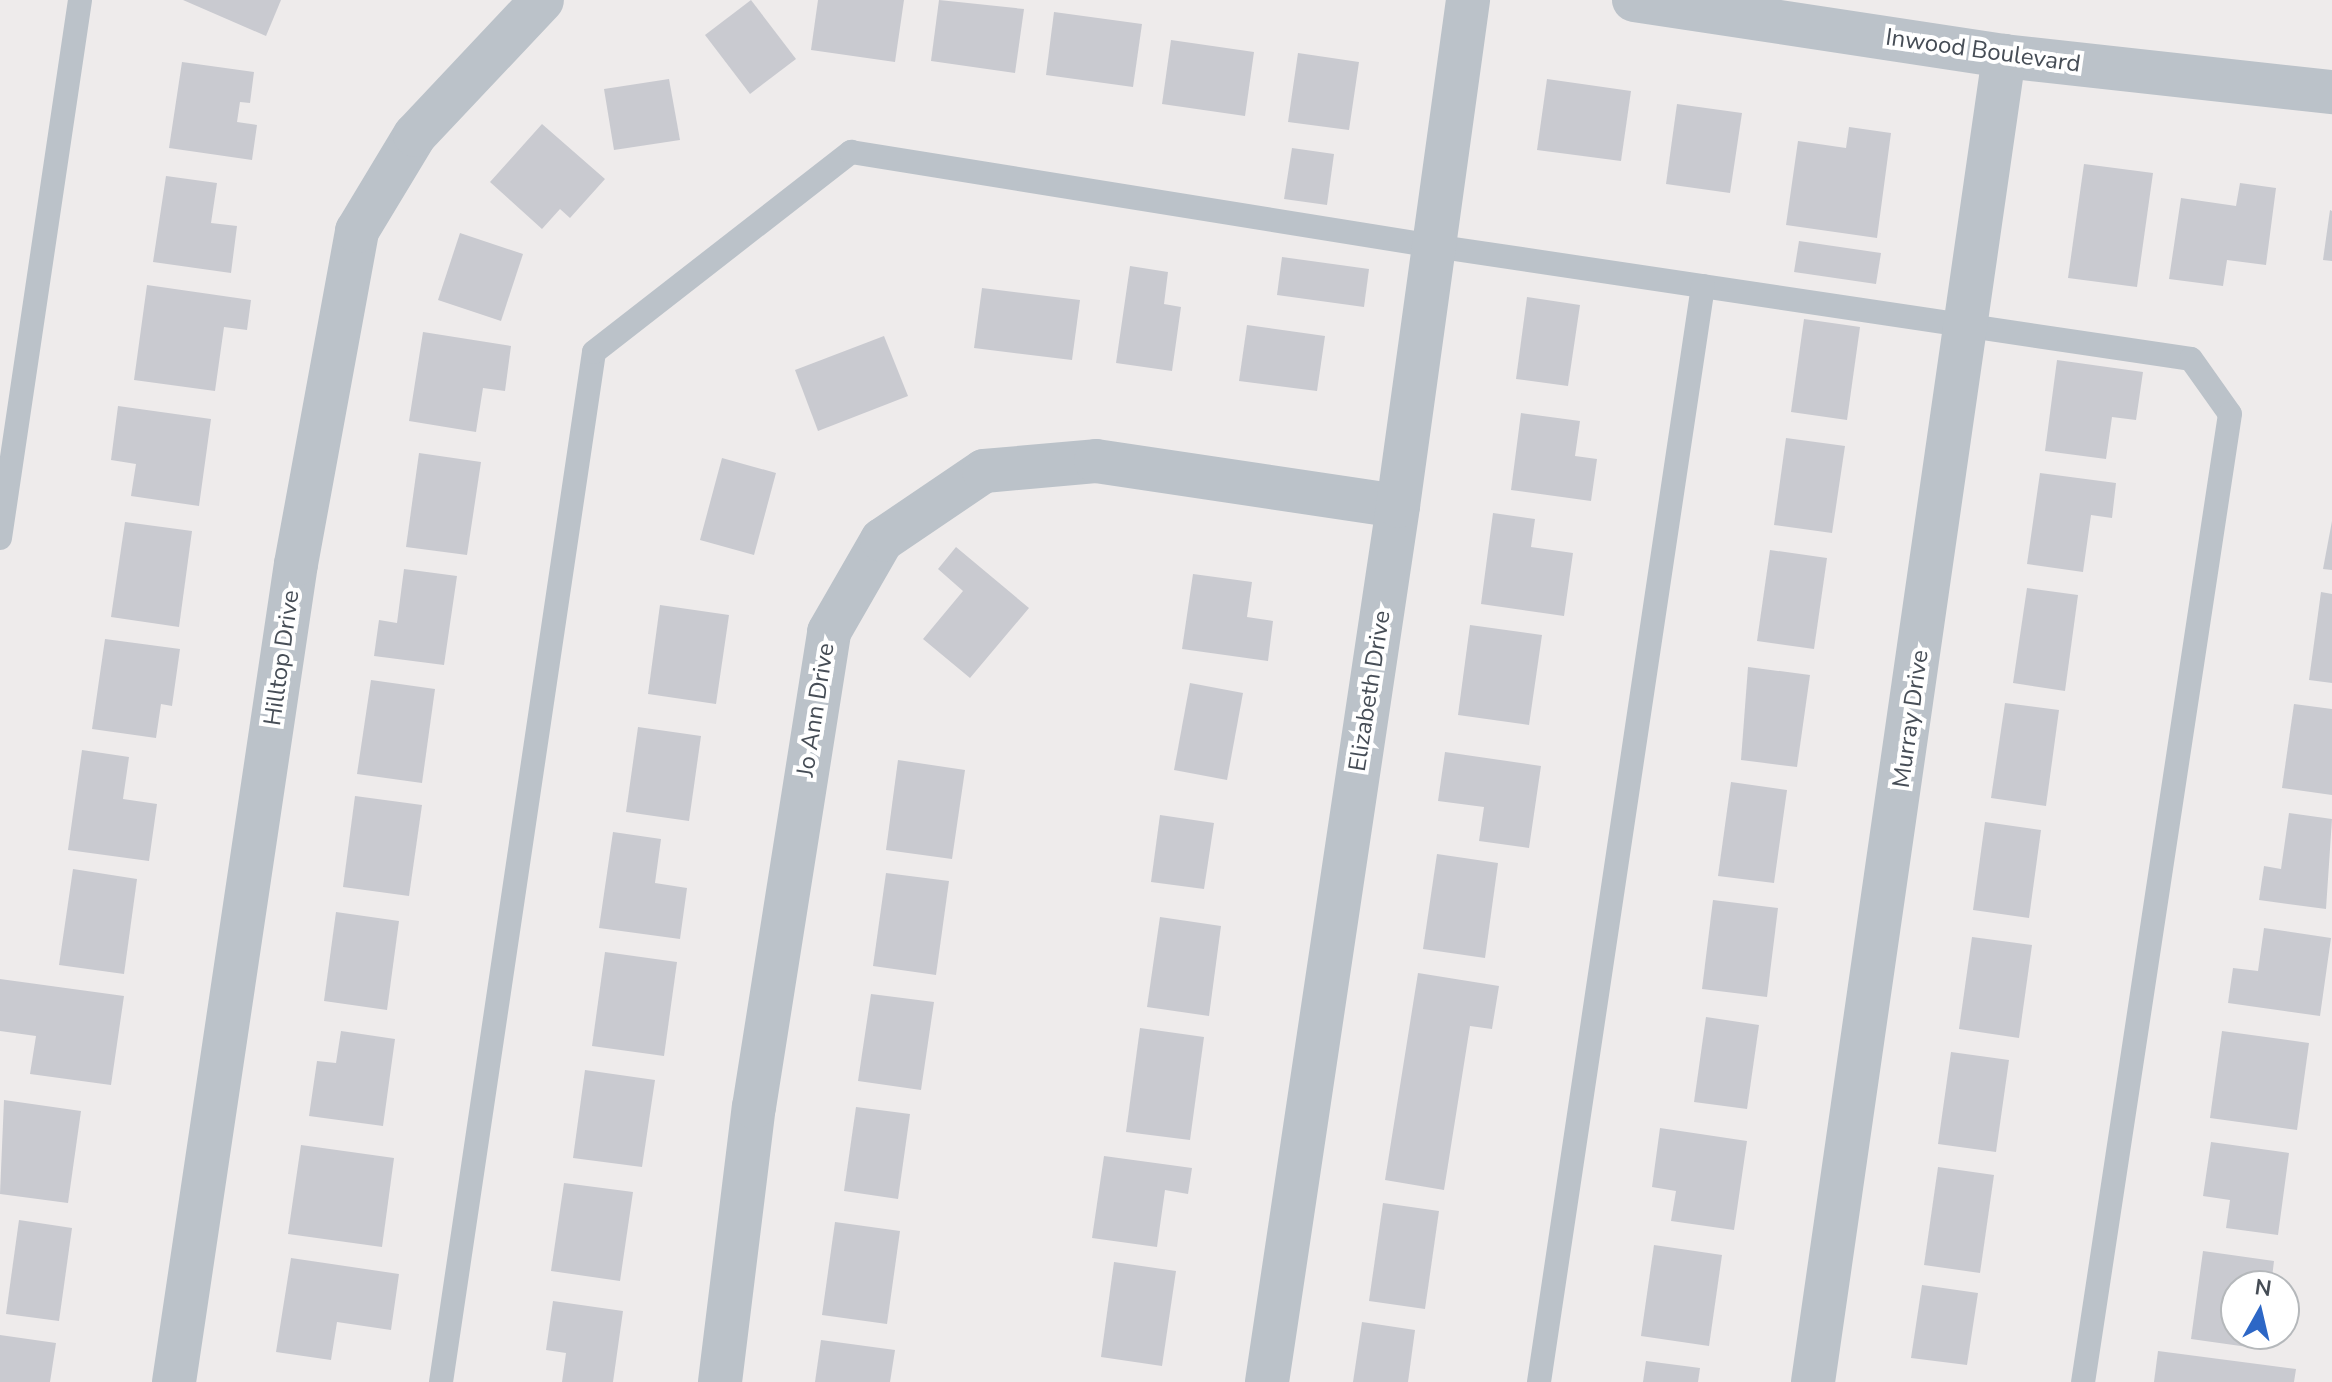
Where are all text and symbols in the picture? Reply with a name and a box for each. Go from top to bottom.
street label: Inwood Boulevard [1884,23,2082,79]
street label: Hilltop Drive [258,588,306,728]
street label: Elizabeth Drive [1343,609,1397,773]
street label: Jo Ann Drive [791,641,841,779]
street label: Murray Drive [1887,648,1935,790]
north arrow [2220,1270,2300,1350]
text: N [2253,1272,2273,1304]

